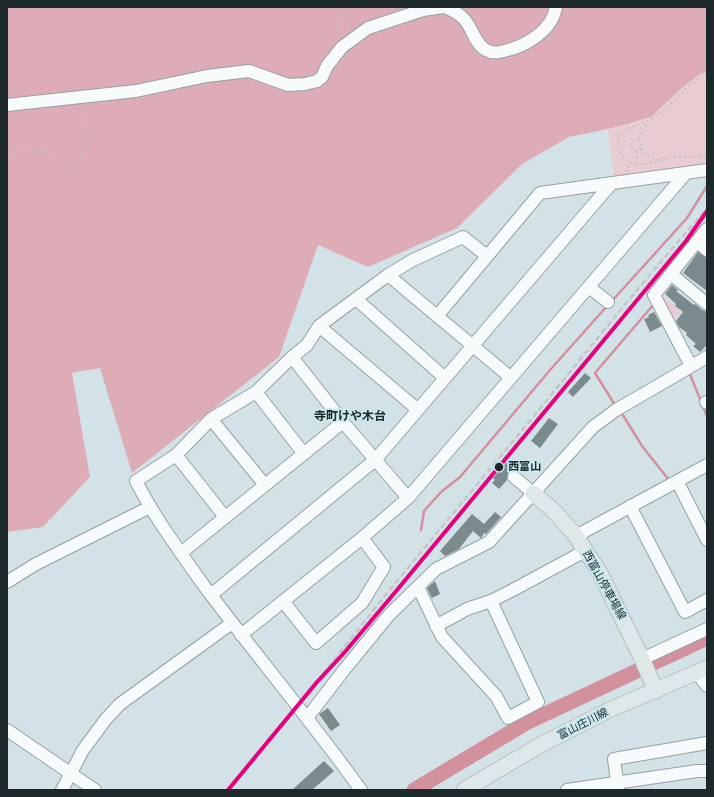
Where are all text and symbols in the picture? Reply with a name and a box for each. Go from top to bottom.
district label: 寺町けや木台 [314,409,386,423]
place label: 西富山 [508,460,541,474]
marker: 西富山 [493,461,505,473]
street label: 西富山停車場線 [580,548,628,622]
street label: 富山庄川線 [556,706,610,742]

